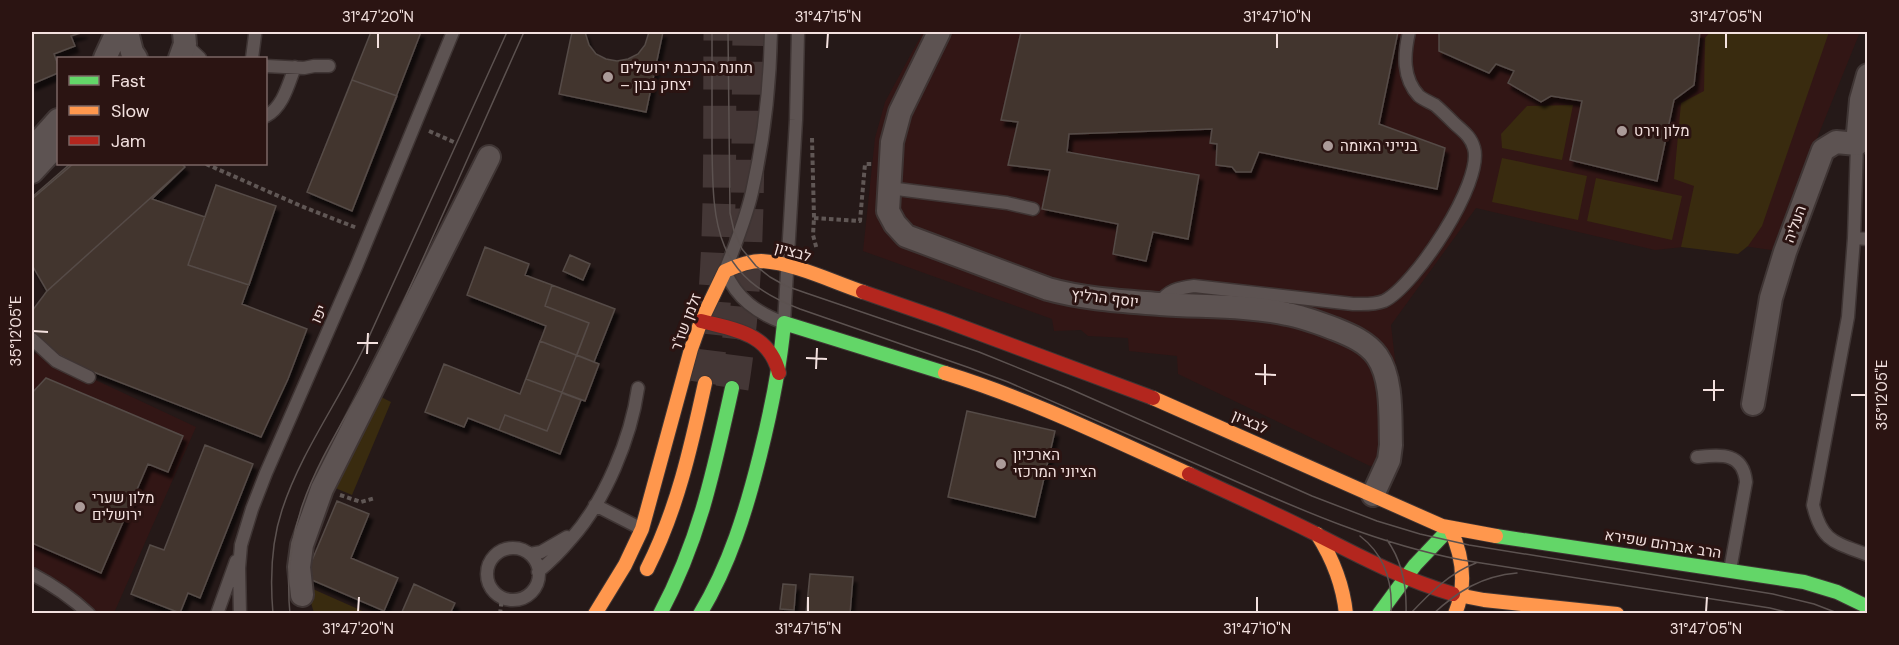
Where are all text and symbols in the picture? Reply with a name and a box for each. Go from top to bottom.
text: 31°47'20"N [342,7,414,27]
text: 31°47'15"N [795,7,861,27]
text: 31°47'10"N [1243,7,1311,27]
text: 31°47'05"N [1690,7,1762,27]
legend [57,57,267,165]
place label: תחנת הרכבת ירושלים – יצחק נבון [620,58,753,95]
text: Fast [111,69,146,93]
marker: תחנת הרכבת ירושלים – יצחק נבון [601,70,615,84]
text: Slow [111,99,150,123]
place label: מלון וירט [1634,121,1690,141]
marker: מלון וירט [1615,124,1629,138]
text: Jam [111,129,146,153]
place label: בנייני האומה [1340,136,1418,156]
marker: בנייני האומה [1321,139,1335,153]
street label: העליה [1779,202,1811,246]
street label: לבציון [772,237,814,267]
street label: יוסף הרליץ [1070,284,1140,312]
street label: זלמן שז"ר [666,291,706,353]
text: 35°12'05"E [6,296,26,366]
street label: יפו [306,302,332,326]
text: 35°12'05"E [1872,360,1892,430]
street label: לבציון [1229,405,1271,439]
place label: הארכיון הציוני המרכזי [1013,445,1097,482]
marker: הארכיון הציוני המרכזי [994,457,1008,471]
place label: מלון שערי ירושלים [92,488,154,525]
marker: מלון שערי ירושלים [73,500,87,514]
street label: הרב אברהם שפירא [1603,525,1723,563]
text: 31°47'20"N [322,619,394,639]
text: 31°47'15"N [775,619,841,639]
text: 31°47'10"N [1223,619,1291,639]
text: 31°47'05"N [1670,619,1742,639]

